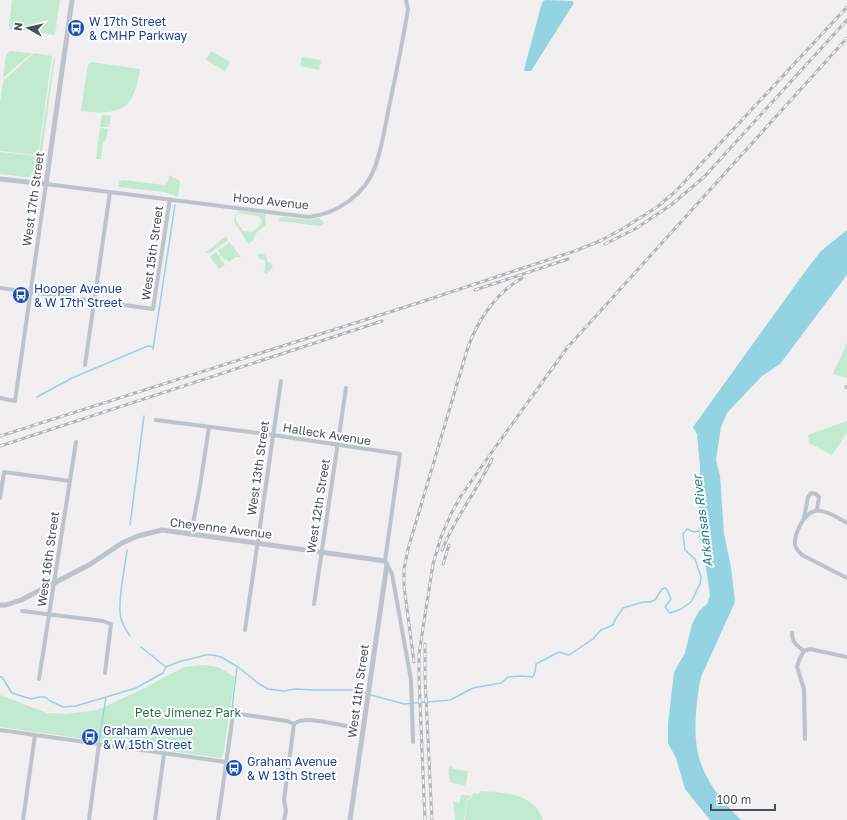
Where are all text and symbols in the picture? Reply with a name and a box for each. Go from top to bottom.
north arrow [8,8,48,48]
place label: W 17th Street & CMHP Parkway [89,14,188,43]
bus stop icon: W 17th Street & CMHP Parkway [66,18,86,38]
text: N [11,21,25,32]
street label: West 17th Street [19,151,47,247]
street label: Hood Avenue [232,190,310,212]
street label: West 15th Street [138,204,166,301]
place label: Hooper Avenue & W 17th Street [34,281,123,310]
bus stop icon: Hooper Avenue & W 17th Street [11,285,31,305]
street label: West 13th Street [244,419,272,516]
street label: Halleck Avenue [282,420,372,448]
street label: West 12th Street [303,457,333,554]
water label: Arkansas River [688,472,716,568]
street label: West 16th Street [34,510,62,608]
street label: Cheyenne Avenue [169,514,273,542]
street label: West 11th Street [344,643,372,739]
park label: Pete Jimenez Park [135,705,241,720]
place label: Graham Avenue & W 15th Street [103,723,193,752]
bus stop icon: Graham Avenue & W 15th Street [80,727,100,747]
place label: Graham Avenue & W 13th Street [247,754,337,783]
bus stop icon: Graham Avenue & W 13th Street [224,758,244,778]
scale bar [711,786,775,812]
text: 100 m [717,792,751,807]

